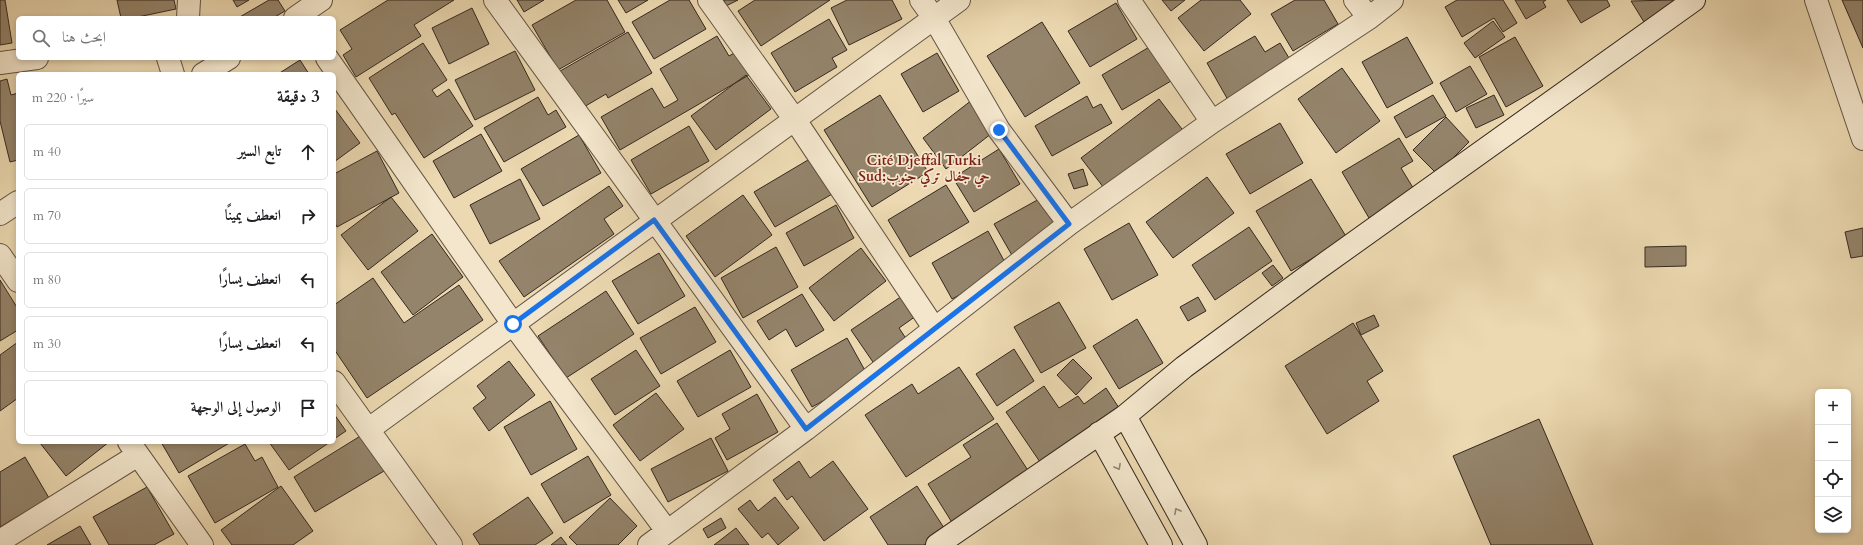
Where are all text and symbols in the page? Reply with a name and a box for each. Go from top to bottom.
search box [16,16,336,60]
icon: search [30,27,52,49]
text: ابحث هنا [62,27,106,47]
text: 3 دقيقة [277,85,320,108]
text: سيرًا · 220 m [32,89,94,107]
route end [990,121,1008,139]
text: تابع السير [238,141,281,161]
icon: ahead [297,141,319,163]
text: 40 m [33,143,61,161]
district label: Cité Djeffal Turki Sud;حي جفال تركي جنوب [858,151,990,188]
text: انعطف يمينًا [225,205,281,225]
icon: right [297,205,319,227]
text: 70 m [33,207,61,225]
text: انعطف يسارًا [219,269,281,289]
icon: left [297,269,319,291]
text: 80 m [33,271,61,289]
route start [504,315,522,333]
text: انعطف يسارًا [219,333,281,353]
icon: left [297,333,319,355]
text: 30 m [33,335,61,353]
map controls [1815,389,1851,533]
button: + [1815,389,1851,425]
text: الوصول إلى الوجهة [191,397,281,417]
icon: arrive [297,397,319,419]
button: − [1815,425,1851,461]
button: locate [1815,461,1851,497]
one-way arrow [1114,463,1121,470]
button: layers [1815,497,1851,533]
one-way arrow [1175,508,1182,515]

